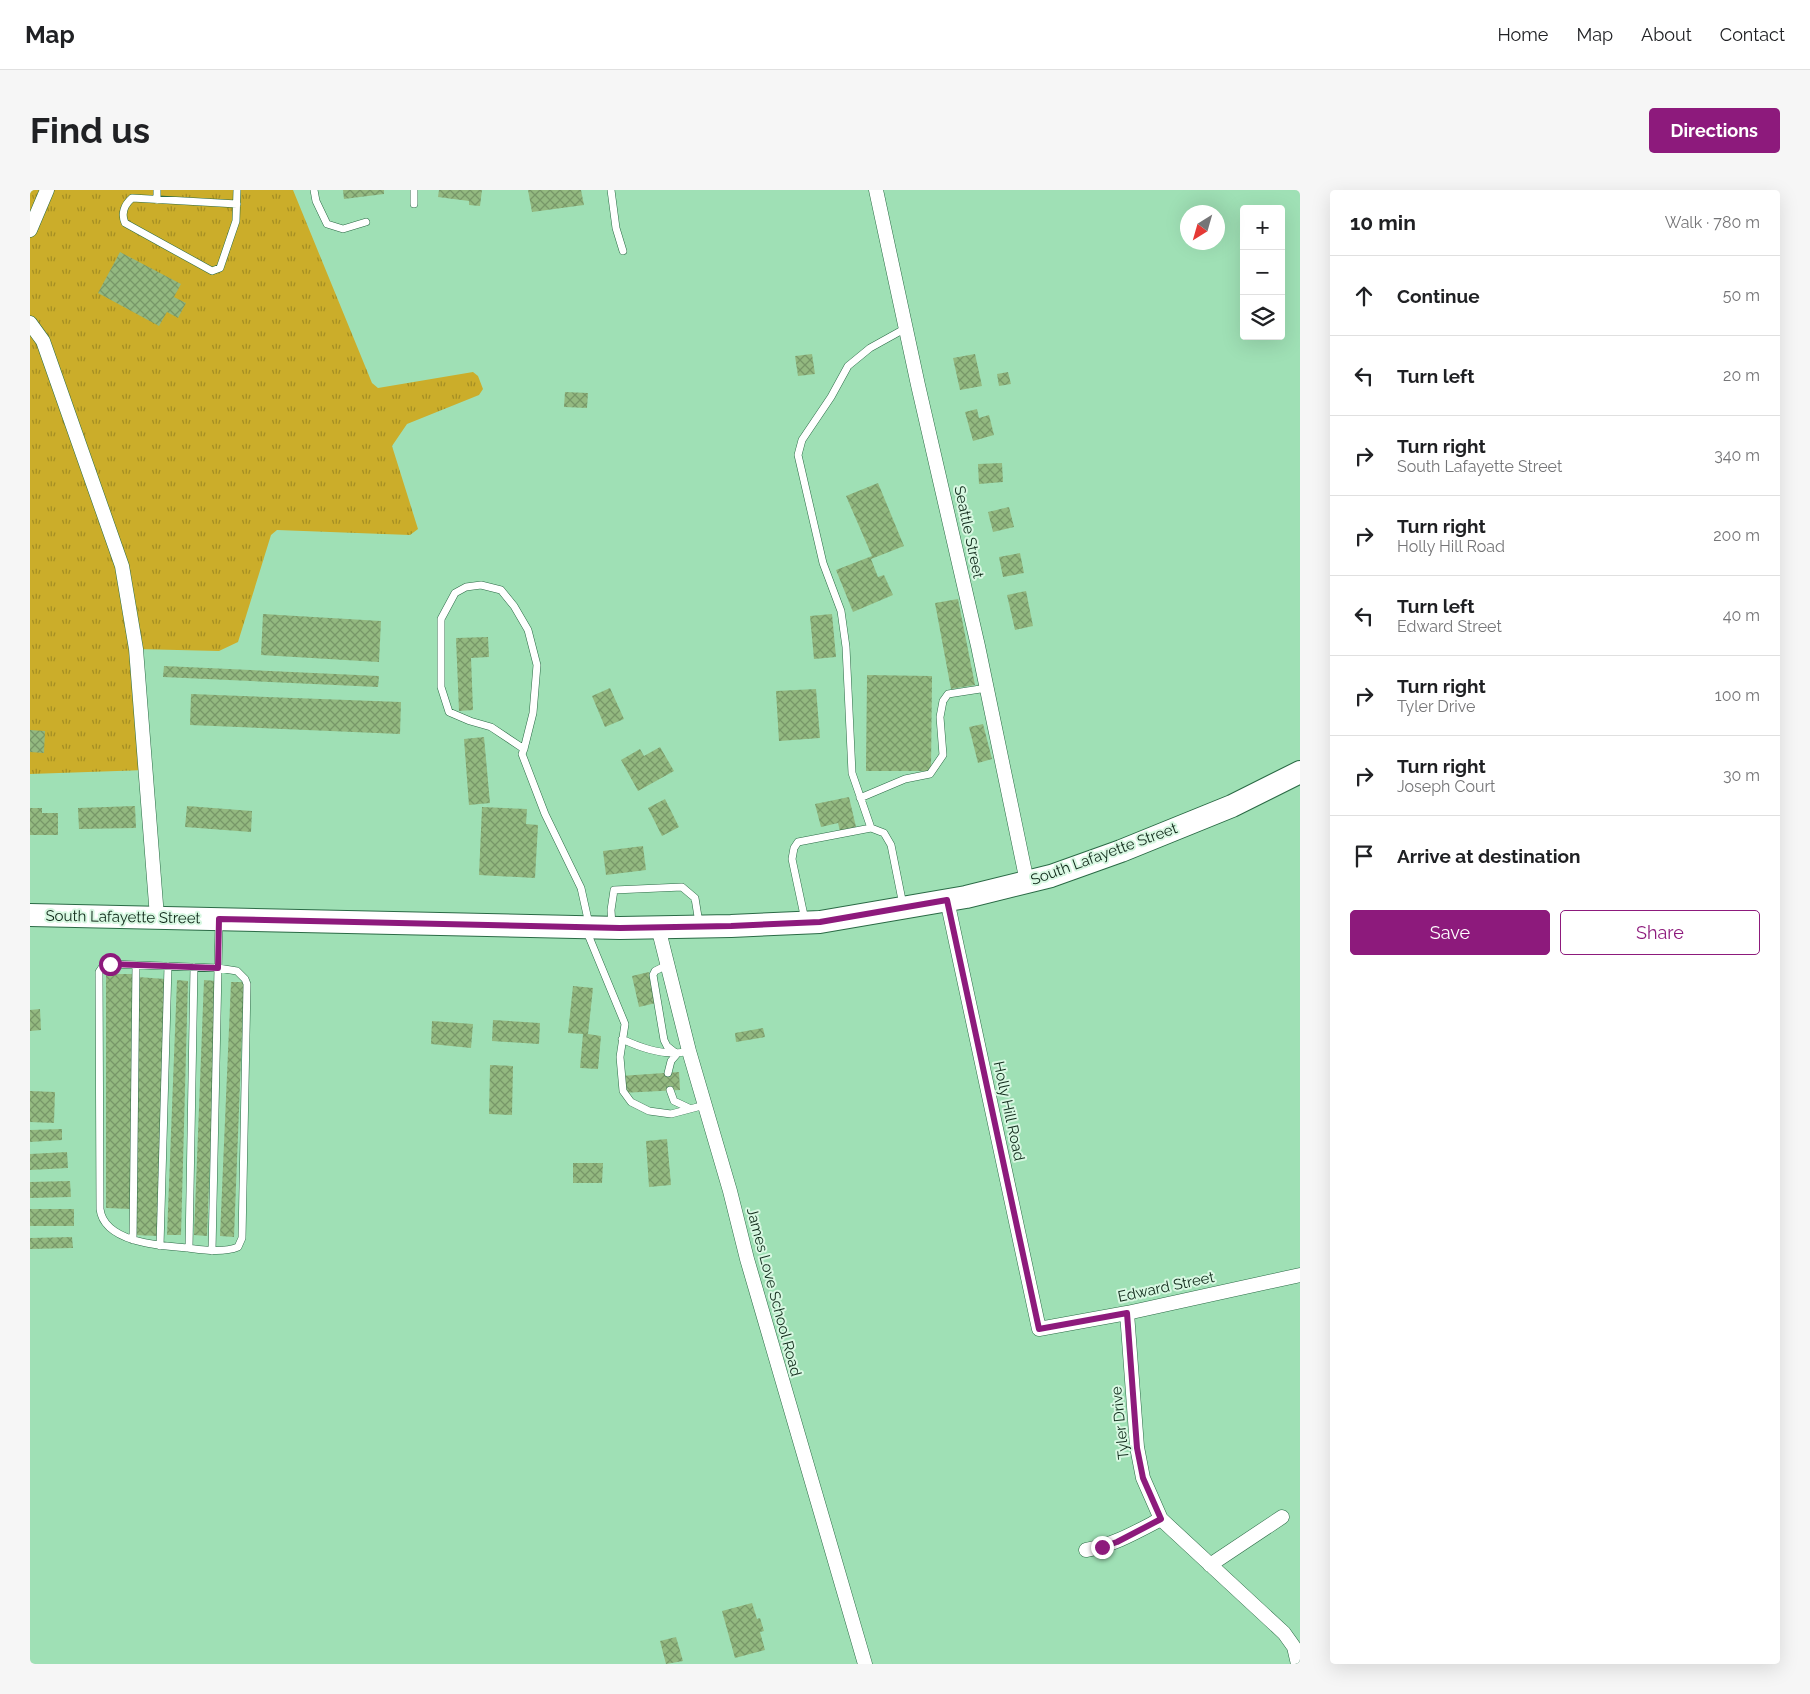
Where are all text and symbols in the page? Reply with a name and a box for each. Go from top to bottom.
text: Map [25,20,75,49]
text: Home [1497,24,1548,45]
text: Map [1576,24,1613,45]
text: About [1641,24,1692,45]
text: Contact [1720,24,1785,45]
button: Directions [1649,108,1780,153]
text: Find us [30,110,150,151]
north arrow [1180,205,1225,250]
map controls [1240,205,1285,340]
button: + [1240,205,1285,250]
text: 10 min [1350,210,1416,235]
text: Walk · 780 m [1665,213,1760,232]
button: − [1240,250,1285,295]
icon: ahead [1350,282,1378,310]
text: Continue [1397,285,1480,307]
text: 50 m [1723,286,1760,305]
button: layers [1240,295,1285,340]
icon: left [1350,362,1378,390]
text: Turn left [1397,365,1474,387]
text: 20 m [1723,366,1760,385]
text: Turn right [1397,435,1486,457]
icon: right [1350,442,1378,470]
text: 340 m [1714,446,1760,465]
text: South Lafayette Street [1397,457,1562,476]
street label: Seattle Street [950,484,988,580]
text: Turn right [1397,515,1486,537]
icon: right [1350,522,1378,550]
text: 200 m [1713,526,1760,545]
text: Holly Hill Road [1397,537,1505,556]
text: Turn left [1397,595,1474,617]
icon: left [1350,602,1378,630]
text: 40 m [1723,606,1760,625]
text: Edward Street [1397,617,1502,636]
text: Turn right [1397,675,1486,697]
icon: right [1350,682,1378,710]
text: 100 m [1715,686,1760,705]
text: Tyler Drive [1397,697,1475,716]
text: Turn right [1397,755,1486,777]
icon: right [1350,762,1378,790]
text: 30 m [1723,766,1760,785]
text: Joseph Court [1397,777,1495,796]
street label: South Lafayette Street [1028,819,1180,889]
icon: arrive [1350,842,1378,870]
text: Arrive at destination [1397,845,1581,867]
street label: South Lafayette Street [45,907,201,927]
button: Save [1350,910,1550,955]
button: Share [1560,910,1760,955]
route start [99,953,122,976]
street label: Holly Hill Road [990,1060,1028,1162]
street label: James Love School Road [743,1206,805,1378]
street label: Edward Street [1116,1268,1216,1306]
street label: Tyler Drive [1107,1385,1133,1460]
route end [1091,1536,1114,1559]

